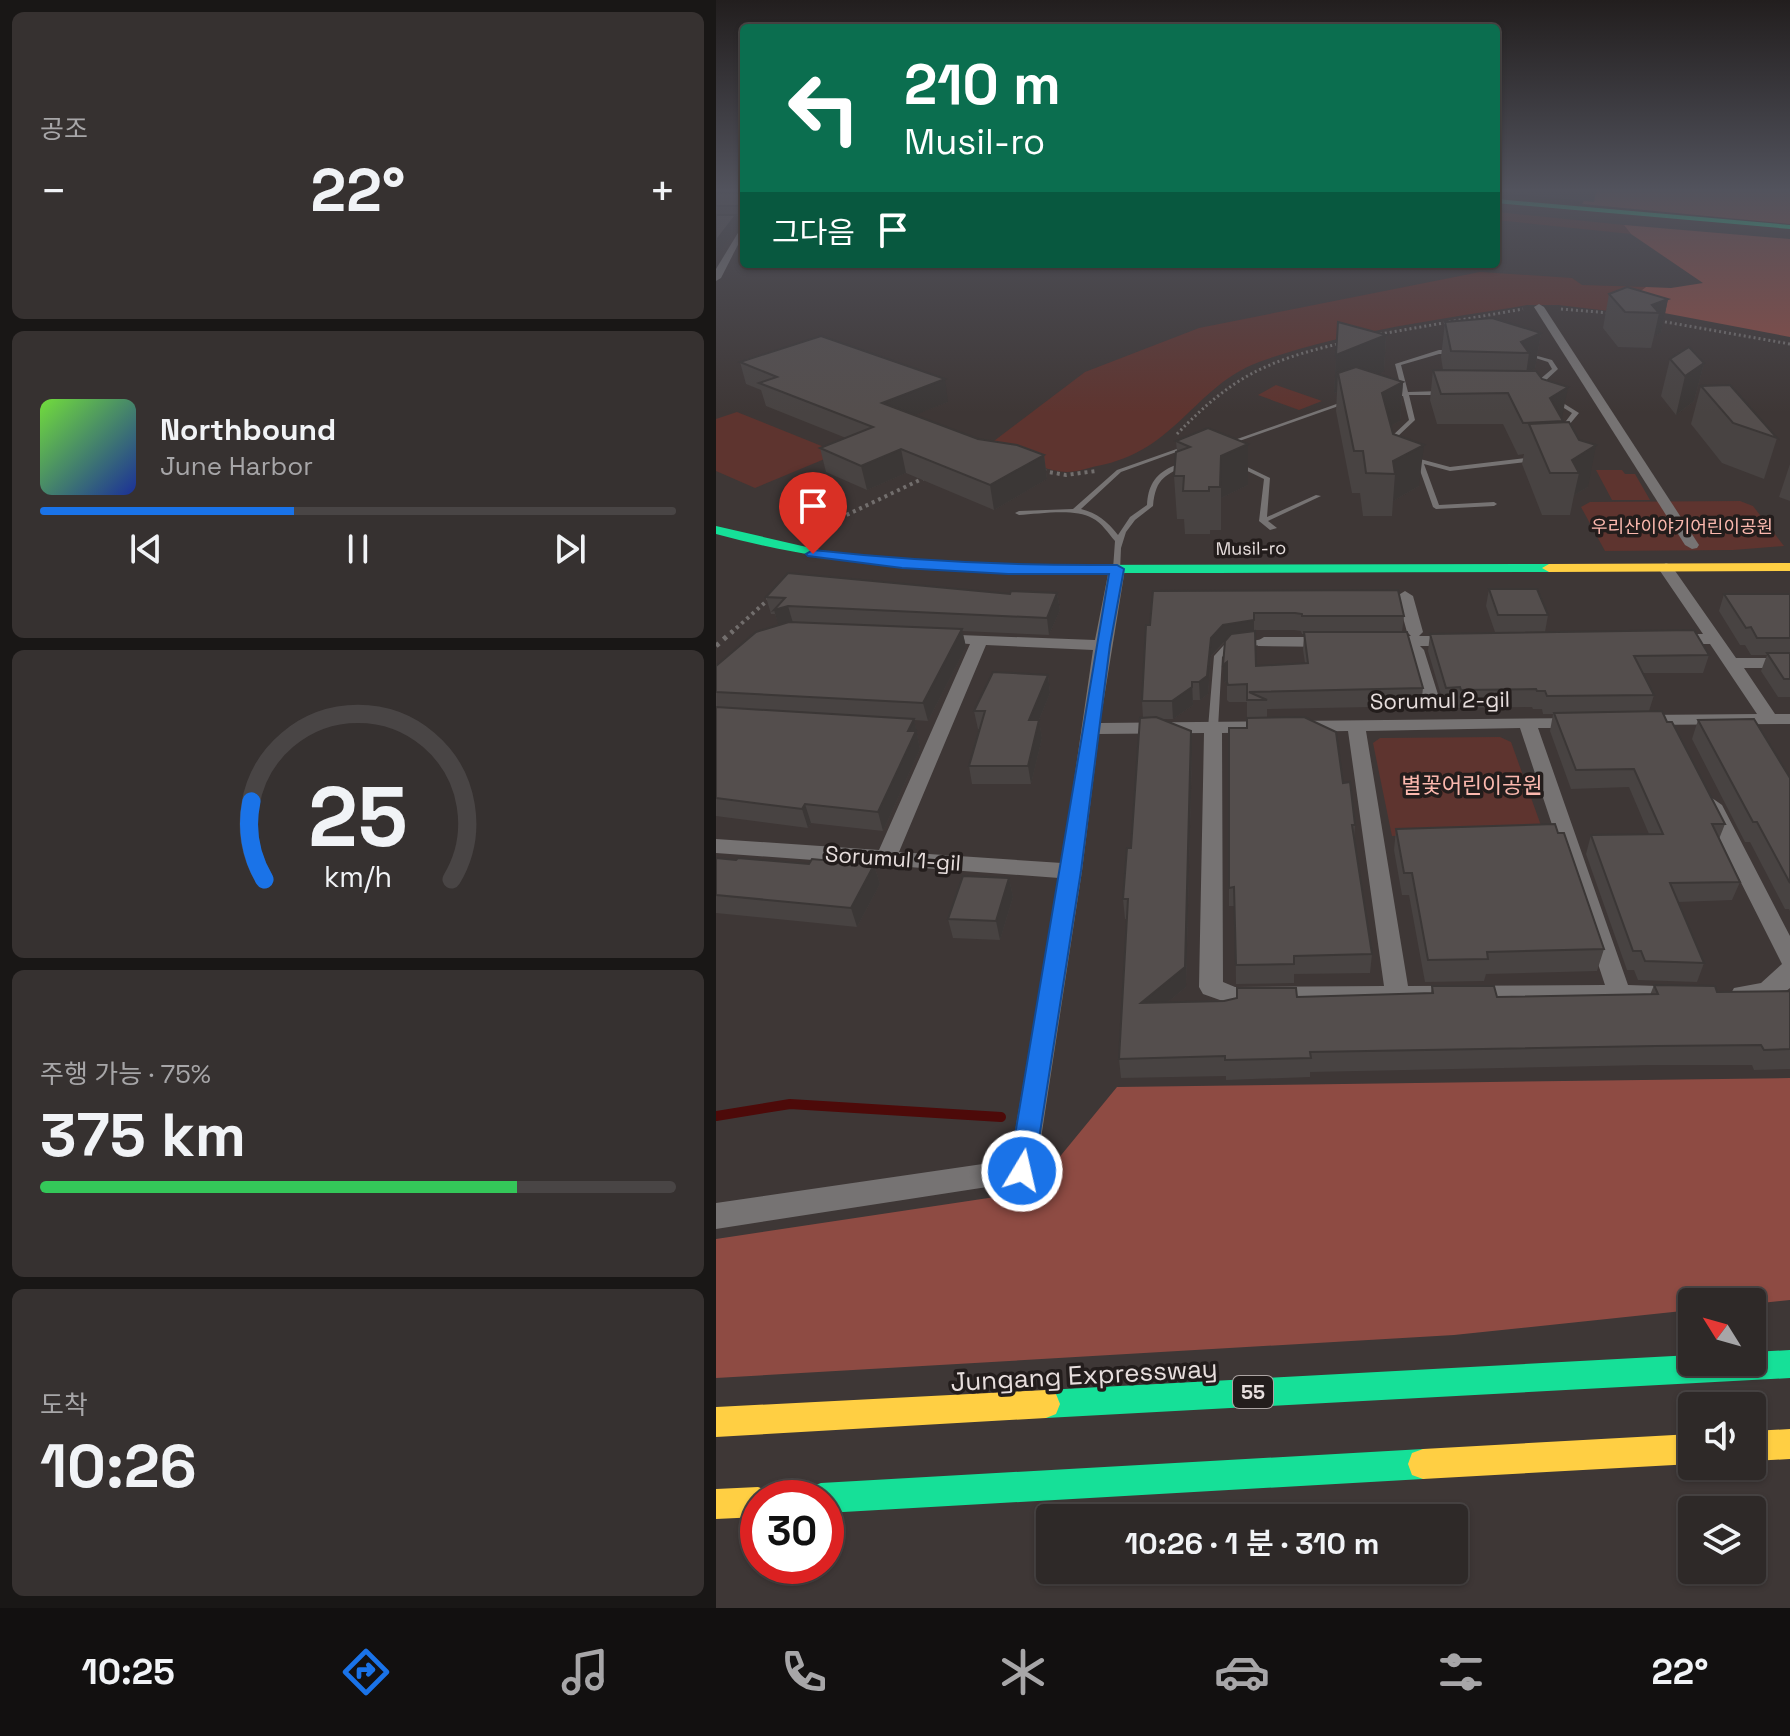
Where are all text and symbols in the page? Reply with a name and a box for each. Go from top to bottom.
text: 210 m [904,49,1061,120]
icon: left [772,56,876,160]
text: 공조 [40,112,88,146]
text: Musil-ro [904,119,1045,165]
text: 22° [311,152,405,229]
text: − [40,163,67,219]
text: + [649,163,676,219]
icon: arrive [871,208,915,252]
text: 그다음 [772,213,855,252]
text: Northbound [160,410,336,449]
text: June Harbor [160,449,313,483]
pin [779,472,847,554]
icon: arrive [791,484,835,528]
park label: 우리산이야기어린이공원 [1591,515,1773,538]
icon: previous [124,527,168,571]
icon: pause [336,527,380,571]
icon: next [548,527,592,571]
street label: Musil-ro [1215,536,1287,560]
street label: Sorumul 2-gil [1370,685,1510,715]
text: 25 [308,764,408,870]
park label: 별꽃어린이공원 [1401,771,1543,799]
street label: Sorumul 1-gil [824,839,962,877]
text: km/h [324,859,392,895]
text: 주행 가능 · 75% [40,1057,211,1091]
text: 375 km [40,1097,246,1174]
position arrow [980,1129,1064,1213]
north arrow [1678,1288,1766,1376]
map controls [1678,1288,1766,1584]
street label: Jungang Expressway [950,1351,1218,1399]
road number: 55 [1233,1376,1273,1408]
text: 도착 [40,1388,88,1422]
button: sound [1678,1392,1766,1480]
text: 10:26 [40,1428,197,1505]
speed limit sign: 30 [740,1480,844,1584]
button: layers [1678,1496,1766,1584]
text: 10:26 · 1 분 · 310 m [1125,1524,1379,1563]
icon: directions [338,1644,394,1700]
icon: music [557,1644,613,1700]
icon: phone [776,1644,832,1700]
icon: climate [995,1644,1051,1700]
icon: car [1214,1644,1270,1700]
icon: filters [1433,1644,1489,1700]
text: 10:25 [81,1649,175,1695]
text: 22° [1651,1649,1708,1695]

